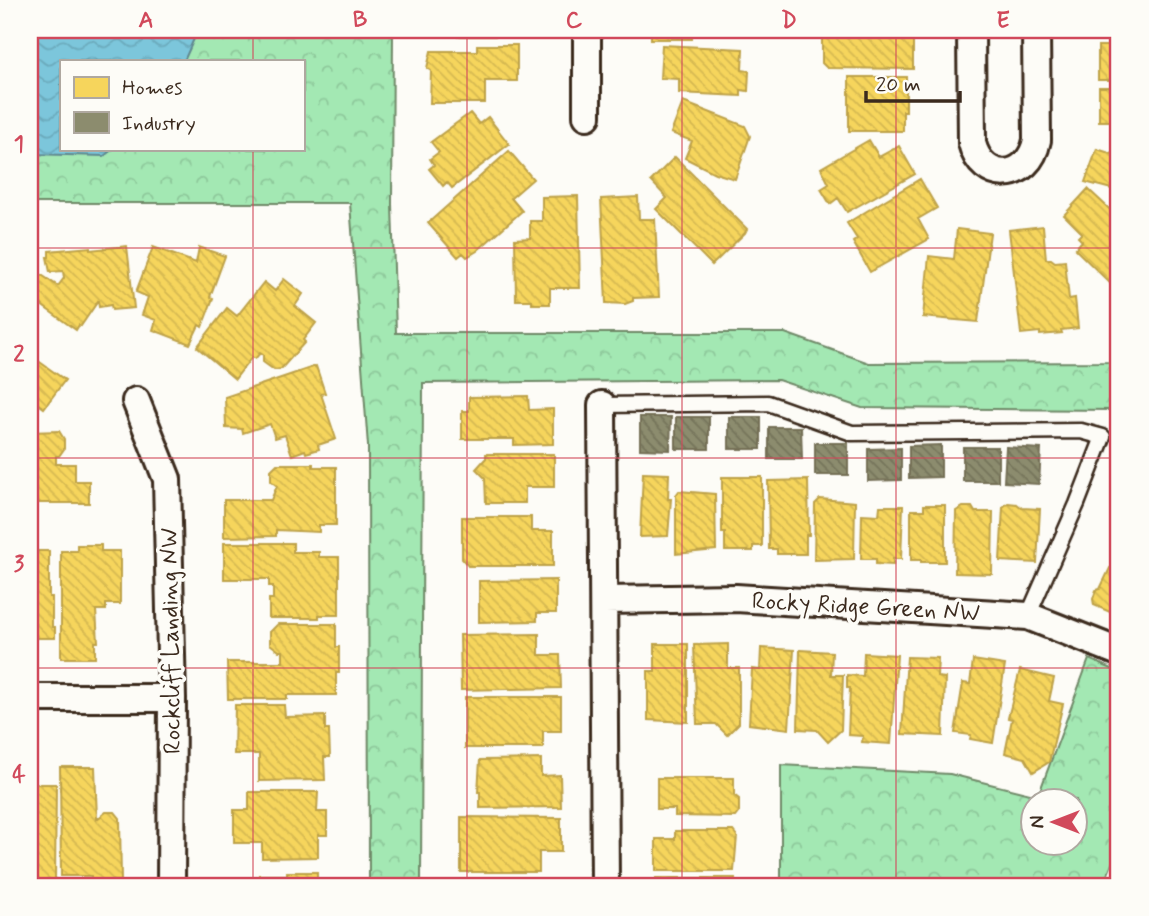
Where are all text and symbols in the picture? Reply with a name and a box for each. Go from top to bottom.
text: A [138,6,154,36]
text: B [353,6,368,36]
text: C [566,6,583,36]
text: D [781,6,797,36]
text: E [996,6,1010,36]
legend [60,60,304,150]
scale bar [866,60,960,104]
text: 20 m [876,71,921,99]
text: Homes [122,74,182,102]
text: Industry [122,110,196,138]
text: 1 [14,130,24,160]
text: 2 [13,340,25,370]
street label: Rockcliff Landing NW [154,527,189,754]
text: 3 [14,550,25,580]
street label: Rocky Ridge Green NW [751,586,981,629]
text: 4 [12,760,26,790]
north arrow [1020,786,1090,856]
text: N [1026,816,1051,828]

